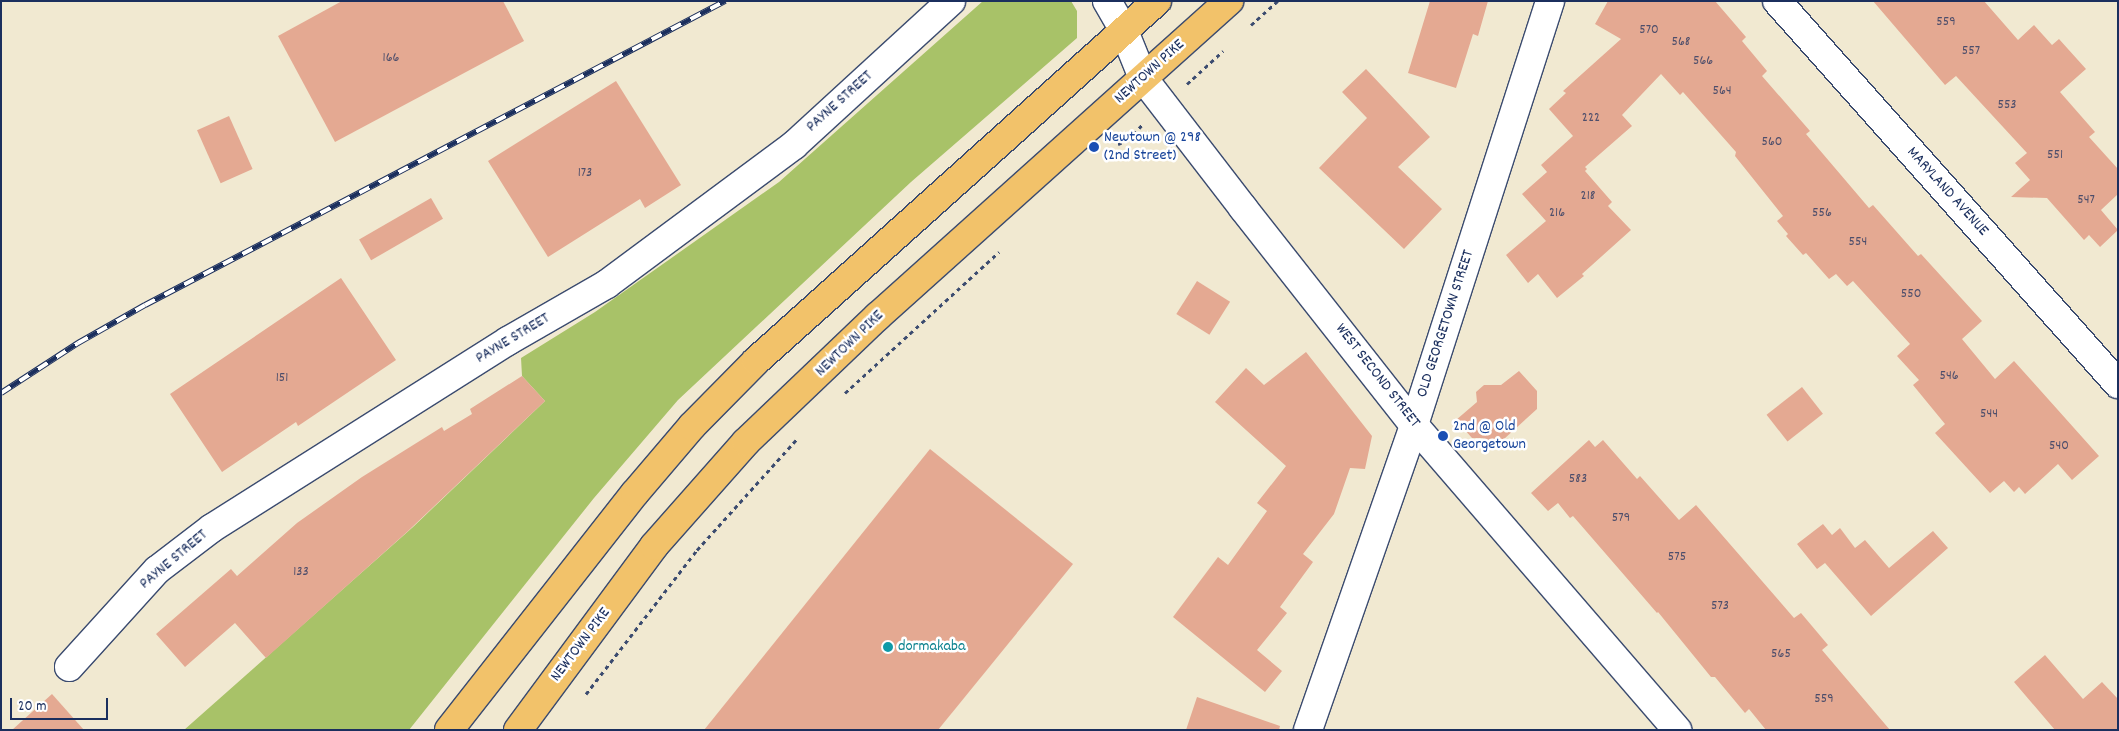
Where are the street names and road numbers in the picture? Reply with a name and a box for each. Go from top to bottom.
street label: NEWTOWN PIKE [1111,36,1189,108]
street label: PAYNE STREET [803,67,877,137]
street label: MARYLAND AVENUE [1902,143,1992,241]
street label: OLD GEORGETOWN STREET [1413,248,1479,400]
street label: NEWTOWN PIKE [812,307,888,381]
street label: PAYNE STREET [473,309,553,369]
street label: WEST SECOND STREET [1330,320,1424,432]
street label: PAYNE STREET [136,526,212,594]
street label: NEWTOWN PIKE [547,604,615,686]

